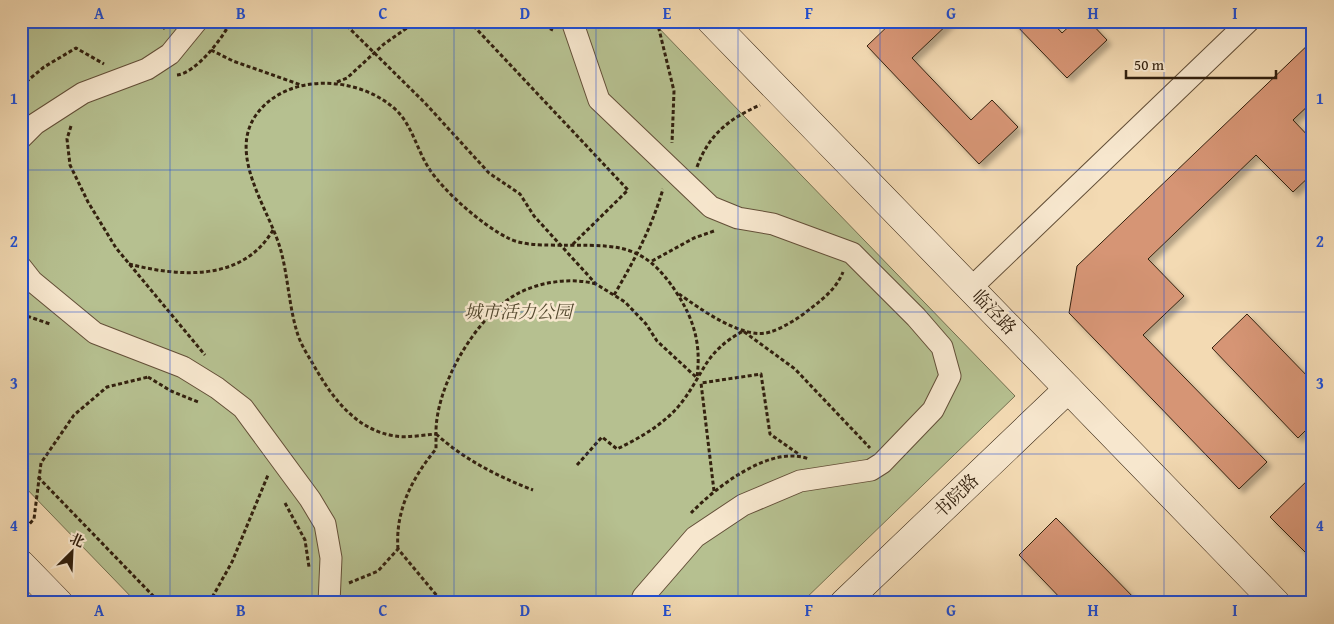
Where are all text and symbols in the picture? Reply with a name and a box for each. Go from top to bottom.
text: A [94,1,105,25]
text: B [236,1,246,25]
text: C [378,1,388,25]
text: D [520,1,530,25]
text: E [663,1,672,25]
text: F [805,1,813,25]
text: G [946,1,956,25]
text: H [1087,1,1099,25]
text: I [1232,1,1238,25]
scale bar [1126,48,1276,80]
text: 50 m [1134,54,1165,75]
text: 1 [10,86,18,110]
text: 1 [1316,86,1324,110]
text: 2 [10,229,18,253]
text: 2 [1316,229,1324,253]
street label: 临泾路 [966,283,1023,340]
park label: 城市活力公园 [464,298,575,325]
text: 3 [10,371,18,395]
text: 3 [1316,371,1324,395]
street label: 书院路 [927,467,984,524]
text: 4 [10,513,18,537]
text: 4 [1316,513,1324,537]
north arrow [48,526,98,576]
text: 北 [67,528,88,552]
text: A [94,598,105,622]
text: B [236,598,246,622]
text: C [378,598,388,622]
text: D [520,598,530,622]
text: E [663,598,672,622]
text: F [805,598,813,622]
text: G [946,598,956,622]
text: H [1087,598,1099,622]
text: I [1232,598,1238,622]

